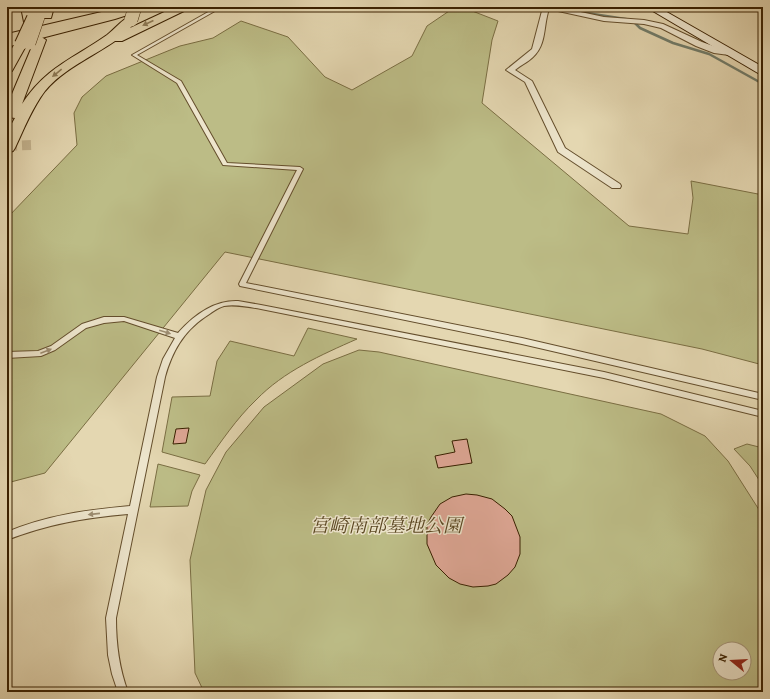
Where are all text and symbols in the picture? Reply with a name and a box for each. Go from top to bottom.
one-way arrow [142,20,154,26]
one-way arrow [52,68,63,77]
one-way arrow [159,329,171,335]
one-way arrow [40,348,52,354]
one-way arrow [88,510,100,517]
park label: 宮崎南部墓地公園 [310,513,465,539]
north arrow [712,641,752,681]
text: N [715,652,731,664]

